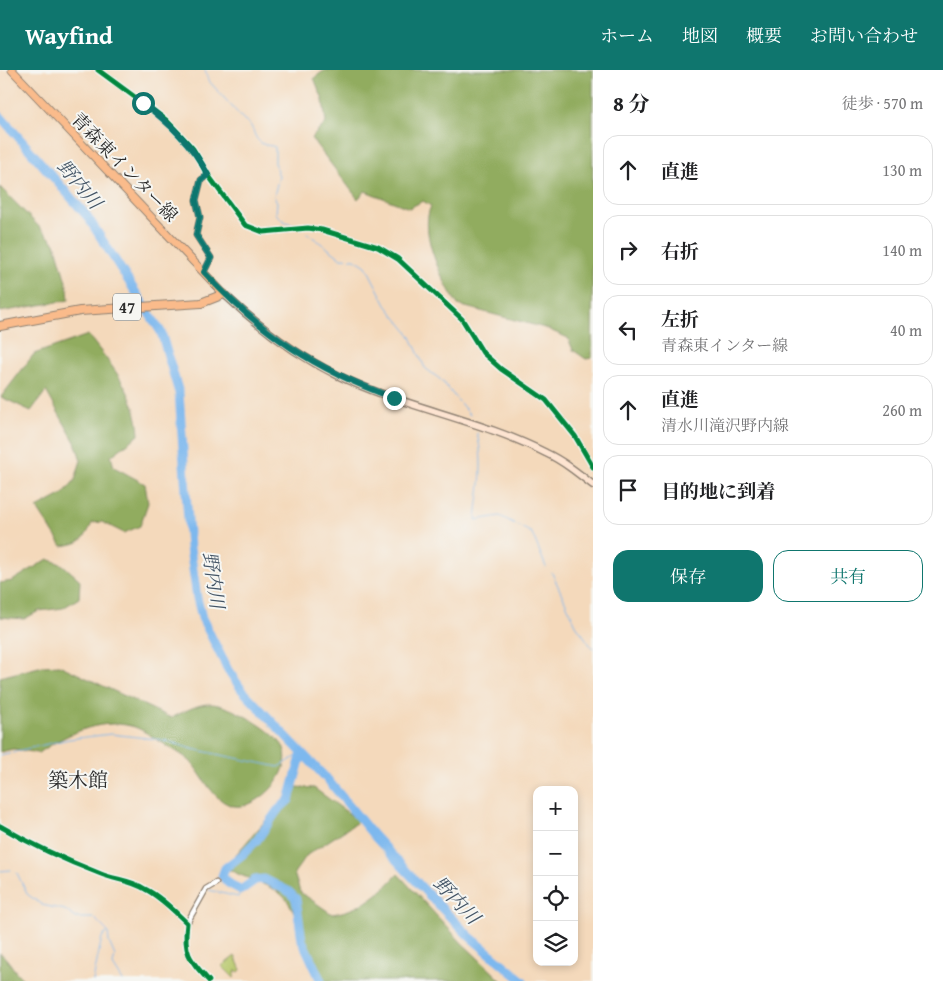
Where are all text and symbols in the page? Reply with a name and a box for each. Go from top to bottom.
text: Wayfind [25,18,113,53]
text: ホーム [600,22,654,49]
text: 地図 [682,22,718,49]
text: 概要 [746,22,782,49]
text: お問い合わせ [810,22,918,49]
text: 8 分 [613,88,650,119]
text: 徒歩 · 570 m [842,91,923,115]
route start [132,92,155,115]
street label: 青森東インター線 [66,106,184,228]
water label: 野内川 [51,153,110,216]
icon: ahead [614,156,642,184]
text: 直進 [661,157,699,185]
text: 130 m [882,158,922,182]
icon: right [614,236,642,264]
text: 右折 [661,237,699,265]
text: 140 m [882,238,922,262]
road number: 47 [113,293,141,320]
text: 左折 [661,305,699,333]
icon: left [614,316,642,344]
text: 40 m [890,318,922,342]
text: 青森東インター線 [661,333,788,357]
text: 直進 [661,385,699,413]
route end [383,387,406,410]
icon: ahead [614,396,642,424]
text: 260 m [882,398,922,422]
text: 清水川滝沢野内線 [661,413,789,437]
icon: arrive [614,476,642,504]
text: 目的地に到着 [661,477,775,505]
water label: 野内川 [196,550,232,612]
button: 保存 [613,550,763,602]
button: 共有 [773,550,923,602]
district label: 築木館 [48,765,108,794]
map controls [533,786,578,966]
button: + [533,786,578,831]
button: − [533,831,578,876]
water label: 野内川 [427,870,488,932]
button: locate [533,876,578,921]
button: layers [533,921,578,966]

